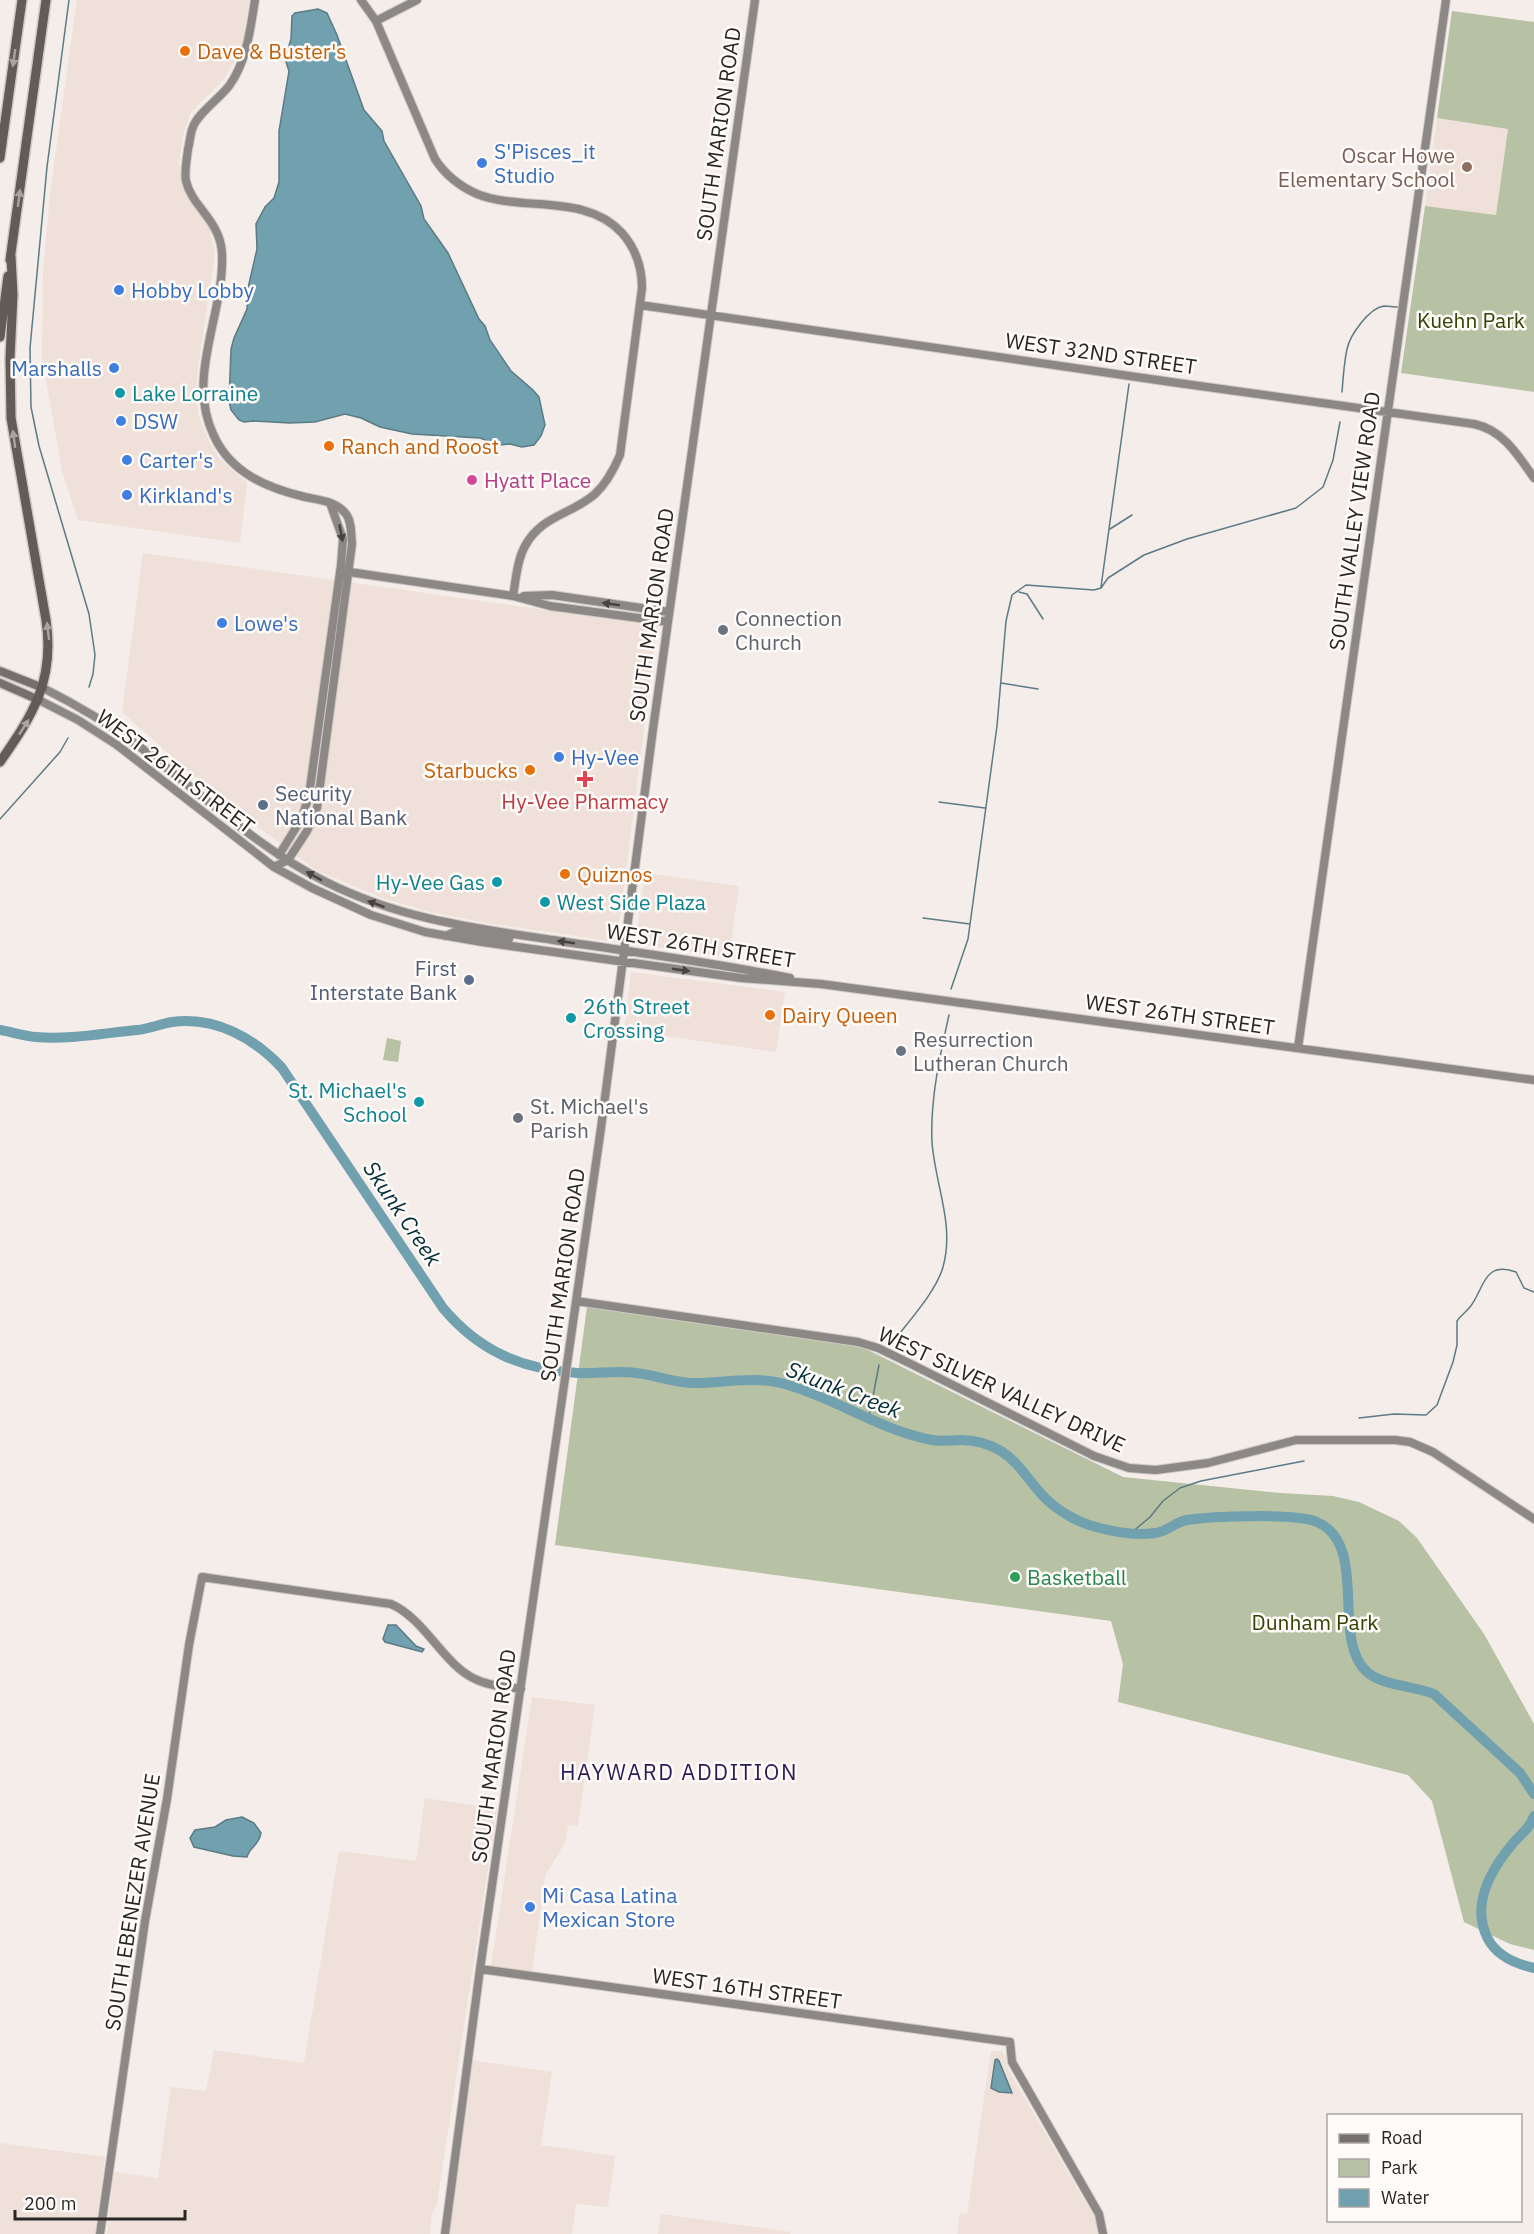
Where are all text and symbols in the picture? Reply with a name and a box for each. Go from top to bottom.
street label: SOUTH MARION ROAD [689,25,747,243]
place label: Dave & Buster's [197,37,347,65]
marker: Dave & Buster's [178,44,192,58]
one-way arrow [9,49,18,68]
place label: S'Pisces_it Studio [494,137,596,189]
place label: Oscar Howe Elementary School [1278,141,1455,193]
marker: S'Pisces_it Studio [475,156,489,170]
marker: Oscar Howe Elementary School [1460,160,1474,174]
one-way arrow [14,188,23,207]
place label: Hobby Lobby [131,276,255,304]
marker: Hobby Lobby [112,283,126,297]
park label: Kuehn Park [1417,306,1525,334]
street label: WEST 32ND STREET [1004,326,1198,380]
place label: Marshalls [11,354,102,382]
marker: Marshalls [107,361,121,375]
place label: Lake Lorraine [132,379,258,407]
marker: Lake Lorraine [113,386,127,400]
street label: SOUTH VALLEY VIEW ROAD [1322,390,1386,652]
place label: DSW [133,407,178,435]
marker: DSW [114,414,128,428]
one-way arrow [9,429,18,448]
place label: Ranch and Roost [341,432,499,460]
marker: Ranch and Roost [322,439,336,453]
place label: Carter's [139,446,214,474]
marker: Carter's [120,453,134,467]
place label: Hyatt Place [484,466,591,494]
marker: Hyatt Place [465,473,479,487]
place label: Kirkland's [139,481,233,509]
marker: Kirkland's [120,488,134,502]
street label: SOUTH MARION ROAD [622,506,680,724]
one-way arrow [337,524,346,543]
one-way arrow [602,599,621,608]
place label: Connection Church [735,604,842,656]
place label: Lowe's [234,609,298,637]
marker: Lowe's [215,616,229,630]
one-way arrow [43,621,52,640]
marker: Connection Church [716,623,730,637]
street label: WEST 26TH STREET [91,702,261,840]
one-way arrow [18,719,29,735]
place label: Hy-Vee [571,743,639,771]
marker: Hy-Vee [552,750,566,764]
place label: Starbucks [424,756,518,784]
marker: Starbucks [523,763,537,777]
marker: Hy-Vee Pharmacy [578,772,592,786]
place label: Security National Bank [275,779,407,831]
place label: Hy-Vee Pharmacy [501,787,669,815]
marker: Security National Bank [256,798,270,812]
place label: Quiznos [577,860,653,888]
marker: Quiznos [558,867,572,881]
place label: Hy-Vee Gas [376,868,485,896]
one-way arrow [305,871,322,881]
marker: Hy-Vee Gas [490,875,504,889]
place label: West Side Plaza [557,888,706,916]
marker: West Side Plaza [538,895,552,909]
one-way arrow [367,898,385,908]
street label: WEST 26TH STREET [605,916,797,974]
one-way arrow [557,938,576,947]
place label: First Interstate Bank [310,954,457,1006]
one-way arrow [671,966,690,975]
marker: First Interstate Bank [462,973,476,987]
street label: WEST 26TH STREET [1084,987,1276,1041]
place label: 26th Street Crossing [583,992,690,1044]
place label: Dairy Queen [782,1001,898,1029]
marker: Dairy Queen [763,1008,777,1022]
marker: 26th Street Crossing [564,1011,578,1025]
place label: Resurrection Lutheran Church [913,1025,1069,1077]
marker: Resurrection Lutheran Church [894,1044,908,1058]
place label: St. Michael's School [288,1076,407,1128]
place label: St. Michael's Parish [530,1092,649,1144]
marker: St. Michael's School [412,1095,426,1109]
marker: St. Michael's Parish [511,1111,525,1125]
water label: Skunk Creek [357,1155,449,1272]
street label: SOUTH MARION ROAD [533,1166,591,1384]
street label: WEST SILVER VALLEY DRIVE [874,1319,1130,1459]
water label: Skunk Creek [783,1354,906,1424]
place label: Basketball [1027,1563,1127,1591]
marker: Basketball [1008,1570,1022,1584]
park label: Dunham Park [1252,1608,1378,1636]
street label: SOUTH MARION ROAD [464,1647,522,1865]
district label: HAYWARD ADDITION [560,1757,798,1786]
street label: SOUTH EBENEZER AVENUE [98,1771,166,2033]
place label: Mi Casa Latina Mexican Store [542,1881,677,1933]
marker: Mi Casa Latina Mexican Store [523,1900,537,1914]
street label: WEST 16TH STREET [651,1961,843,2015]
legend [1327,2114,1522,2222]
text: Road [1381,2126,1422,2149]
text: Park [1381,2156,1418,2179]
scale bar [15,2183,184,2221]
text: Water [1381,2186,1430,2209]
text: 200 m [24,2192,76,2215]

